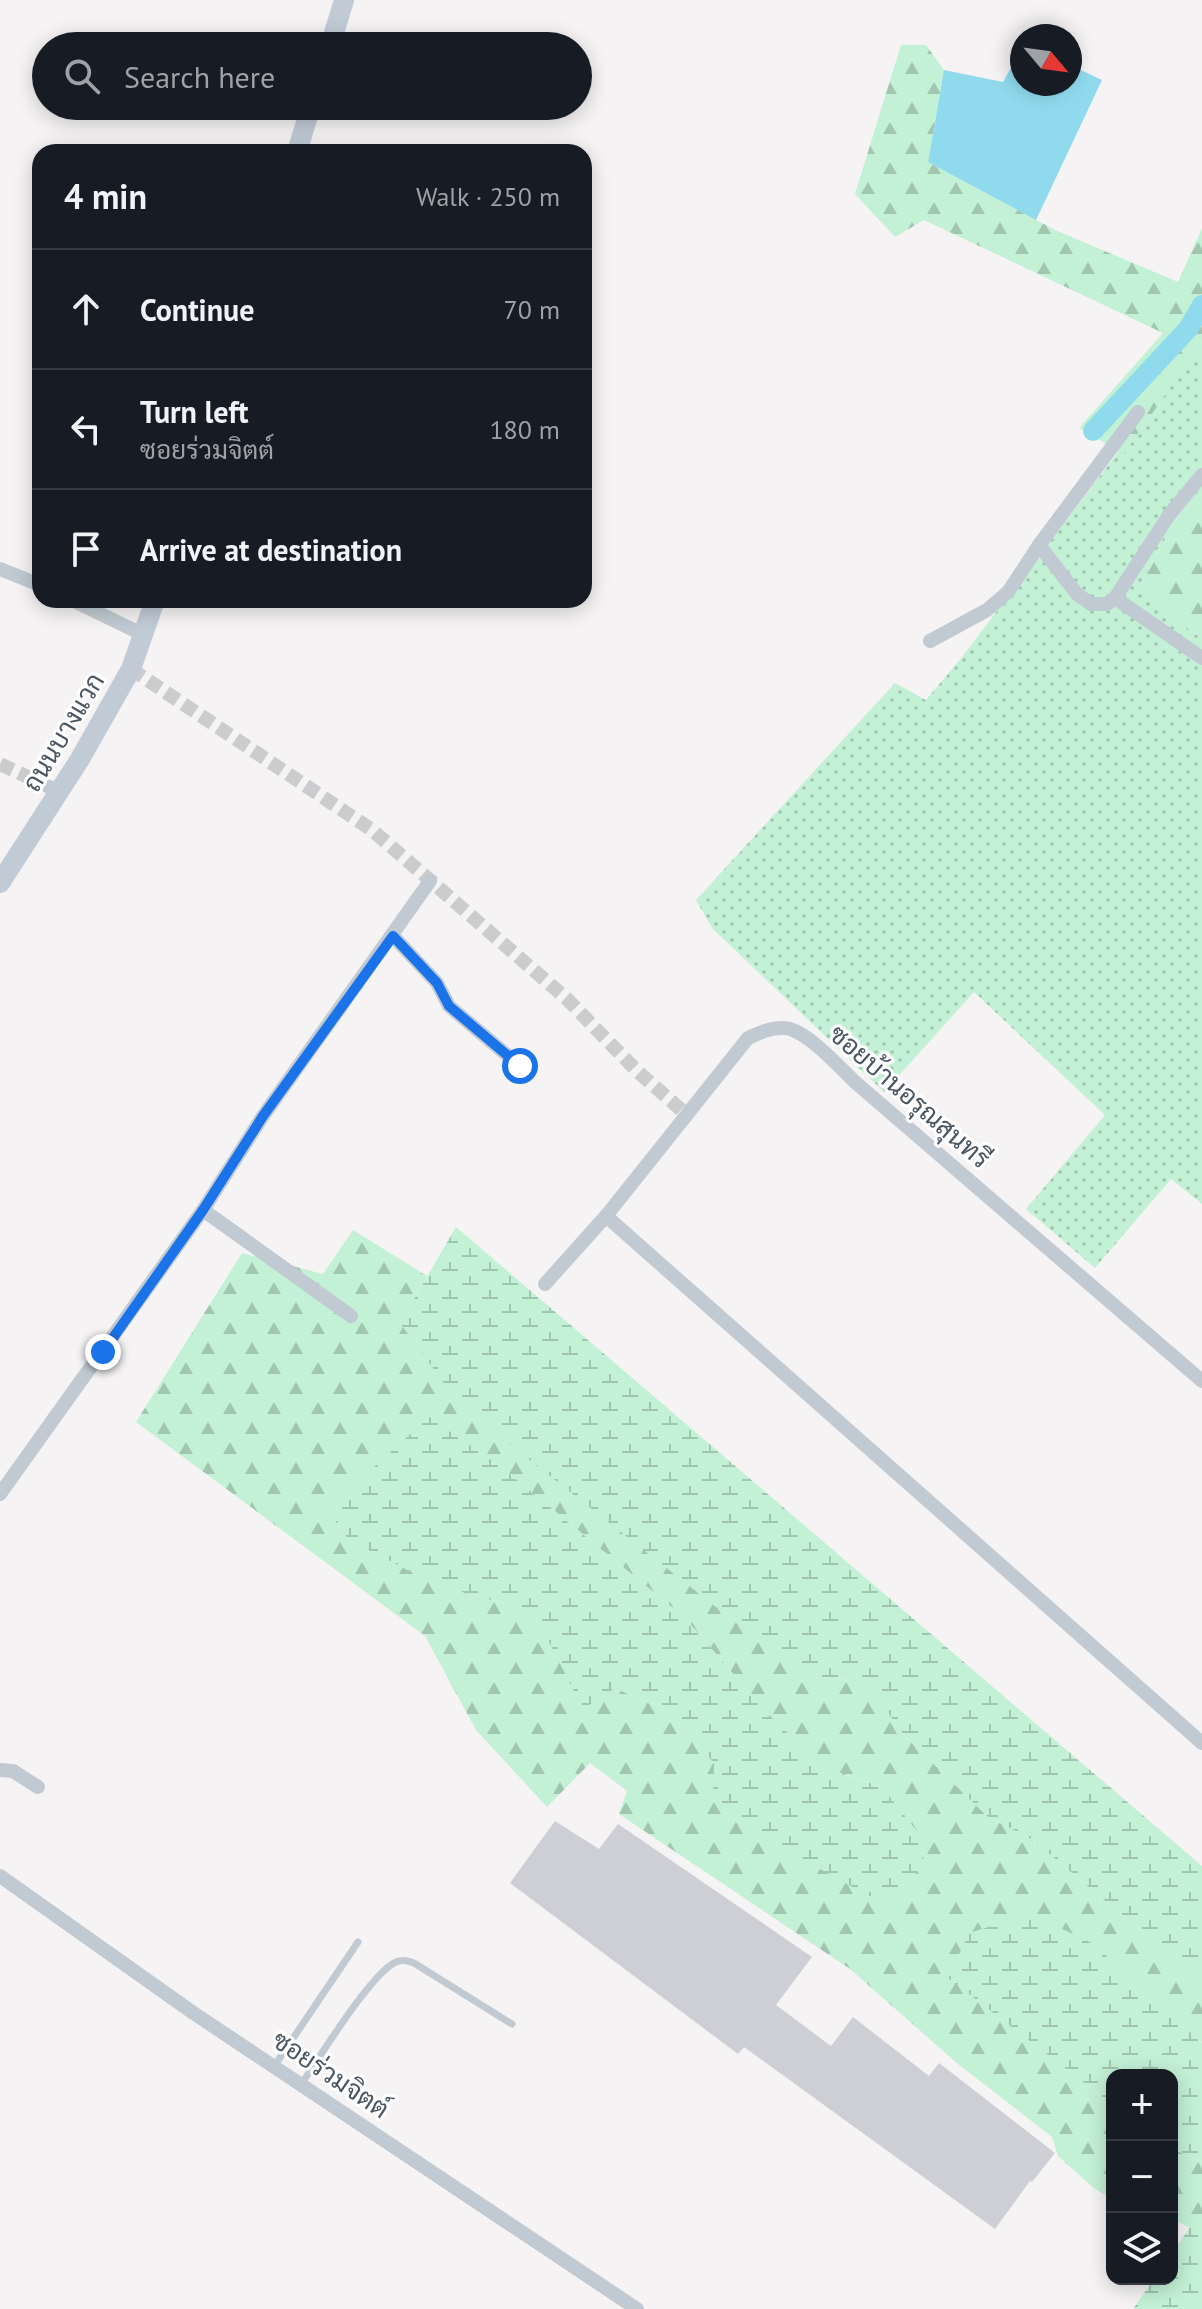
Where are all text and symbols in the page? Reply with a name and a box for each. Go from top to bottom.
north arrow [1010,24,1082,96]
search box [32,32,592,120]
icon: search [60,54,104,98]
text: Search here [124,57,275,96]
text: 4 min [64,174,147,218]
text: Walk · 250 m [416,180,560,213]
icon: ahead [64,287,108,331]
text: Continue [140,290,254,329]
text: 70 m [504,293,560,326]
text: Turn left [140,392,248,431]
icon: left [64,407,108,451]
text: 180 m [489,413,560,446]
text: ซอยร่วมจิตต์ [140,433,274,466]
icon: arrive [64,527,108,571]
text: Arrive at destination [140,530,402,569]
street label: ถนนบางแวก [15,667,111,797]
street label: ซอยบ้านอรุณสุนทรี [821,1017,997,1177]
route start [502,1048,538,1084]
route end [85,1334,121,1370]
street label: ซอยร่วมจิตต์ [266,2023,396,2125]
map controls [1106,2069,1178,2285]
button: + [1106,2069,1178,2141]
button: − [1106,2141,1178,2213]
button: layers [1106,2213,1178,2285]

